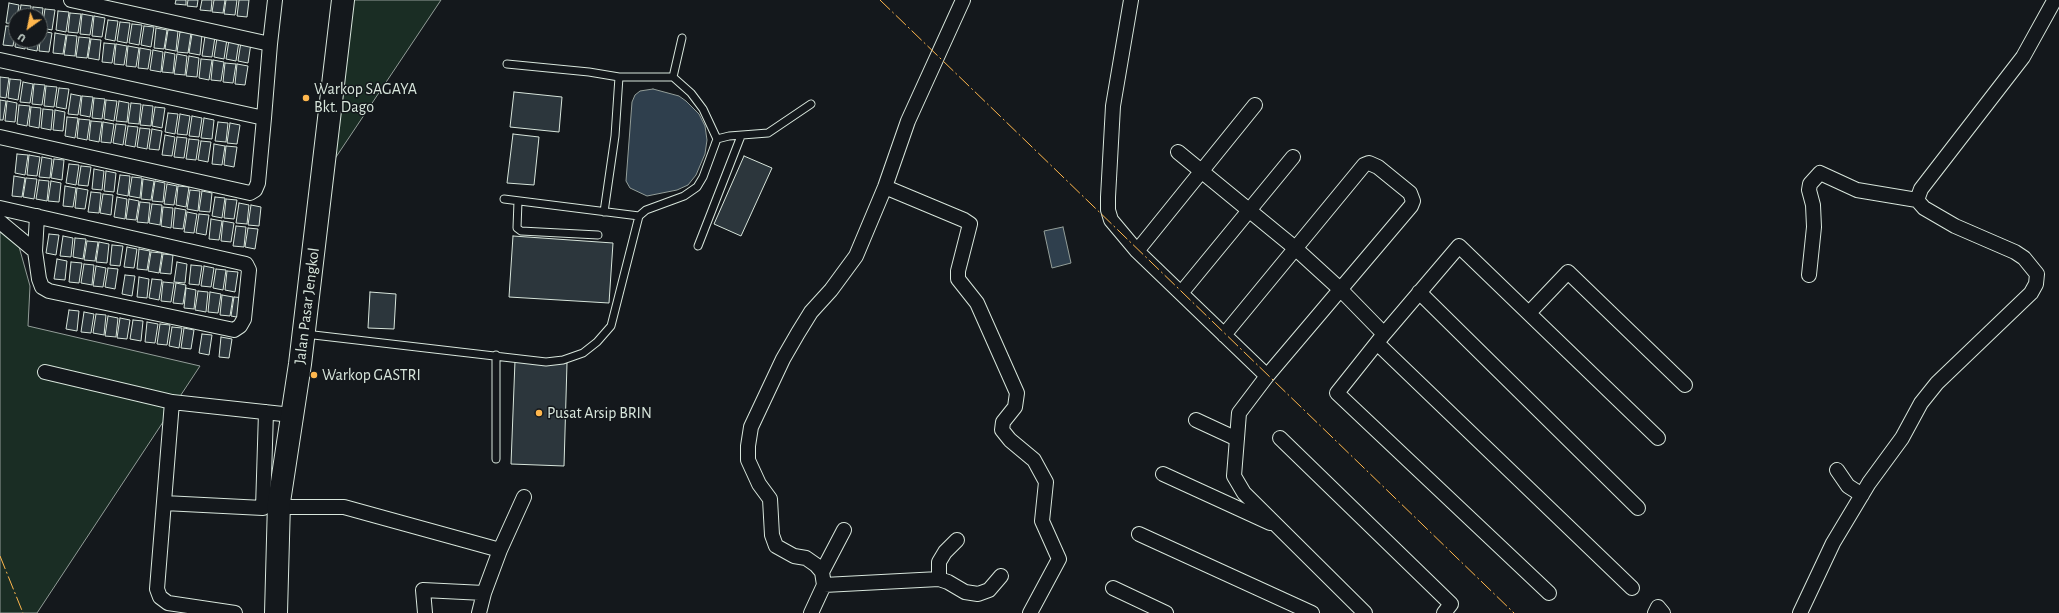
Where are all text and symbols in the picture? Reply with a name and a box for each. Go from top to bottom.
north arrow [8,8,48,48]
text: U [16,31,28,44]
place label: Warkop SAGAYA Bkt. Dago [314,79,417,117]
marker: Warkop SAGAYA Bkt. Dago [301,93,311,103]
street label: Jalan Pasar Jengkol [290,247,324,365]
place label: Warkop GASTRI [322,365,421,385]
marker: Warkop GASTRI [309,370,319,380]
place label: Pusat Arsip BRIN [547,403,652,423]
marker: Pusat Arsip BRIN [534,408,544,418]

